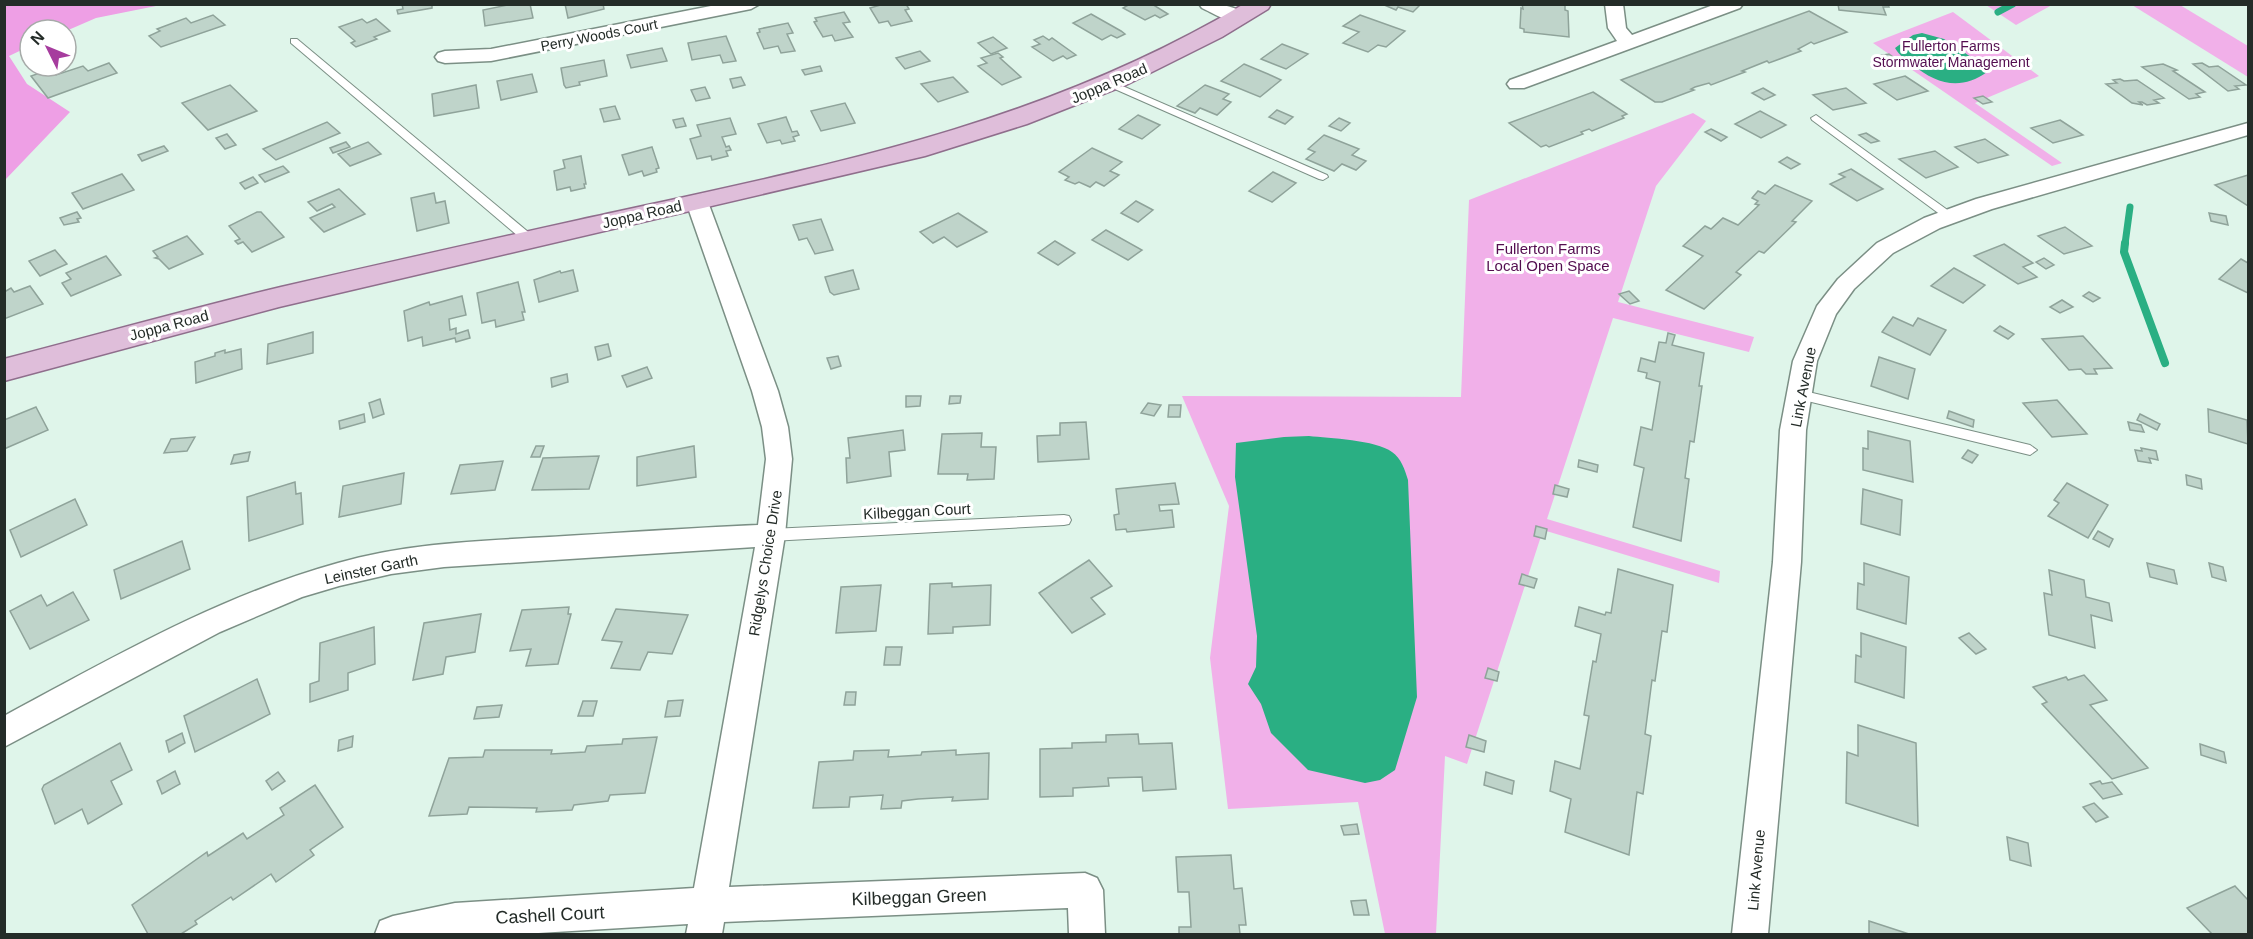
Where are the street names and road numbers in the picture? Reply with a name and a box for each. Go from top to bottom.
street label: Perry Woods Court [539,16,659,54]
street label: Joppa Road [1068,59,1150,107]
street label: Joppa Road [601,197,683,231]
street label: Joppa Road [128,306,210,344]
street label: Link Avenue [1787,345,1819,429]
street label: Ridgelys Choice Drive [745,489,785,637]
street label: Kilbeggan Court [863,500,972,522]
street label: Leinster Garth [323,551,419,587]
street label: Link Avenue [1744,829,1768,911]
street label: Kilbeggan Green [851,885,987,909]
street label: Cashell Court [495,902,605,928]

